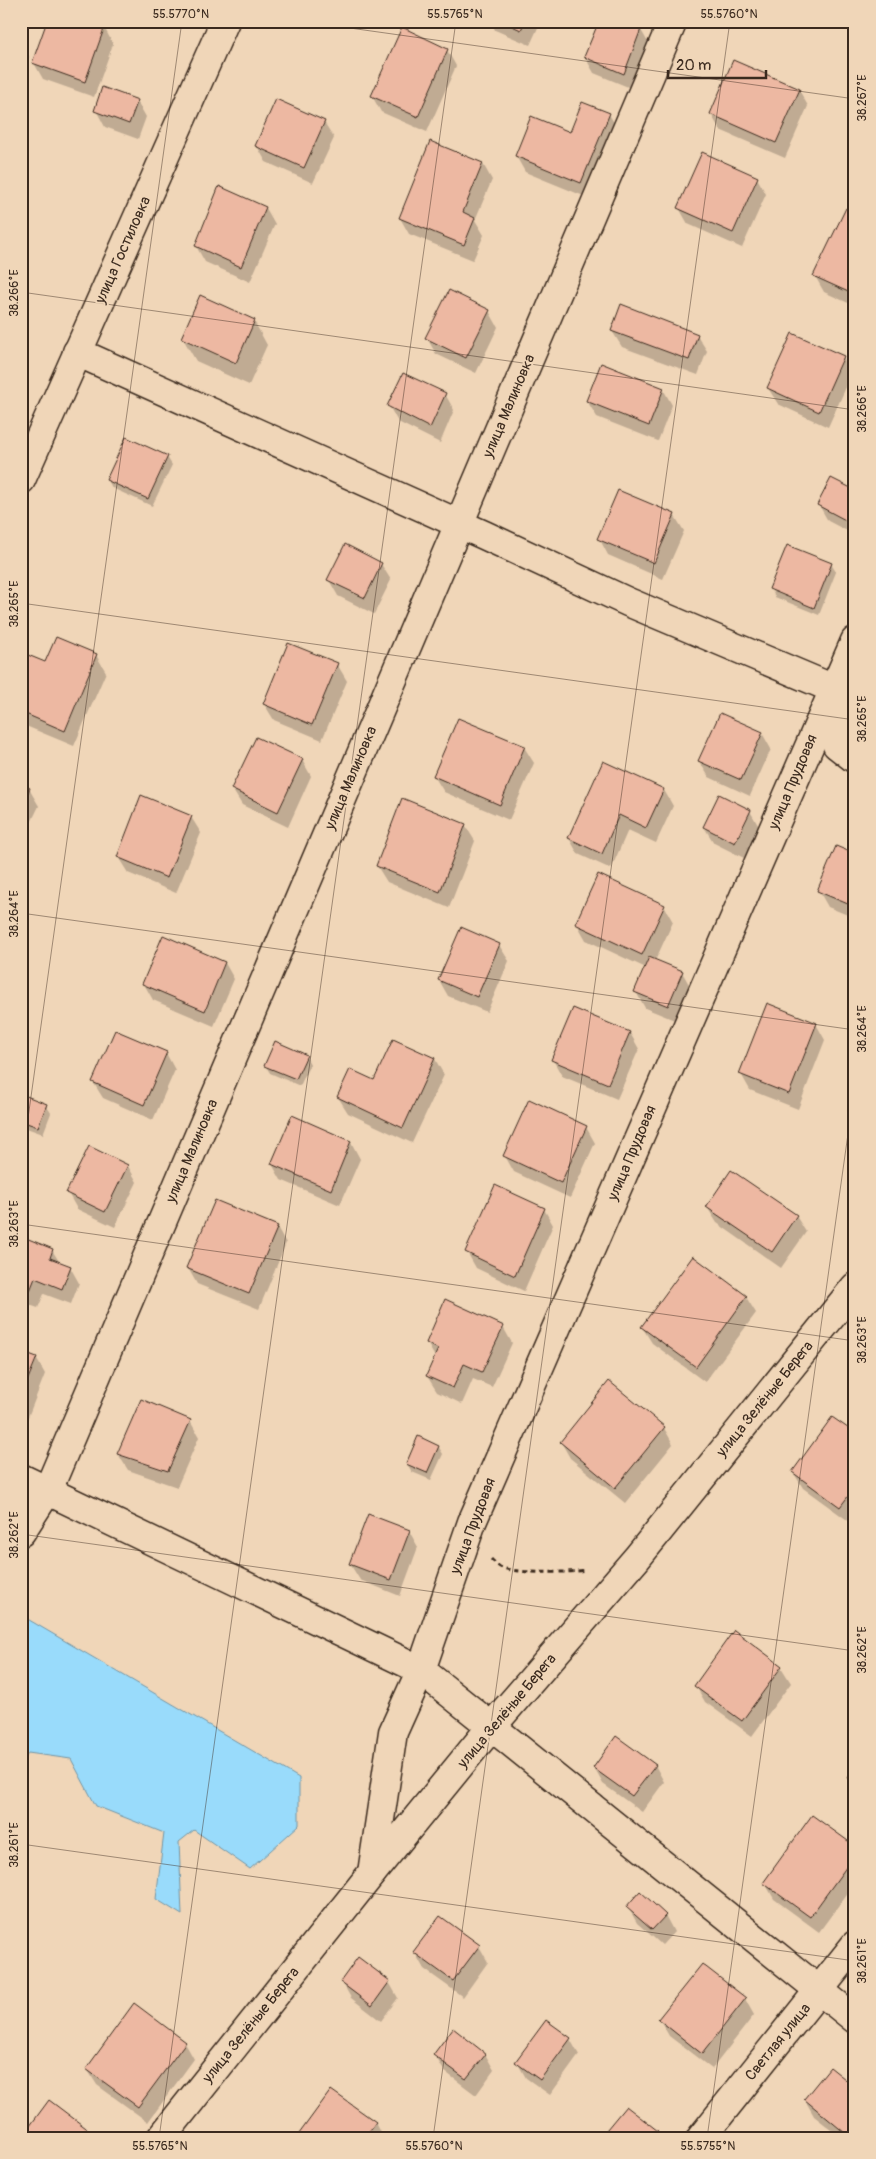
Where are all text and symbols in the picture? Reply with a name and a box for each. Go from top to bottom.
text: 55.5770°N [153,7,209,22]
text: 55.5765°N [427,7,483,22]
text: 55.5760°N [700,7,758,22]
scale bar [668,48,766,80]
text: 20 m [676,56,711,75]
text: 38.267°E [855,75,870,121]
street label: улица Гостиловка [90,193,155,307]
text: 38.266°E [7,269,22,317]
street label: улица Малиновка [478,351,539,462]
text: 38.266°E [855,385,870,433]
text: 38.265°E [7,580,22,628]
text: 38.265°E [855,695,870,743]
street label: улица Малиновка [320,723,381,834]
street label: улица Прудовая [764,732,822,833]
text: 38.264°E [7,890,22,938]
text: 38.264°E [855,1005,870,1053]
street label: улица Малиновка [161,1096,222,1207]
street label: улица Прудовая [603,1103,661,1204]
text: 38.263°E [7,1200,22,1248]
text: 38.263°E [855,1316,870,1364]
street label: улица Зелёные Берега [712,1337,818,1462]
street label: улица Прудовая [446,1475,500,1578]
text: 38.262°E [7,1511,22,1559]
text: 38.262°E [855,1626,870,1674]
street label: улица Зелёные Берега [453,1650,560,1773]
text: 38.261°E [7,1822,22,1868]
text: 38.261°E [855,1938,870,1984]
street label: улица Зелёные Берега [198,1963,304,2088]
street label: Светлая улица [741,1999,815,2085]
text: 55.5765°N [132,2139,188,2154]
text: 55.5760°N [405,2139,463,2154]
text: 55.5755°N [681,2139,735,2154]

